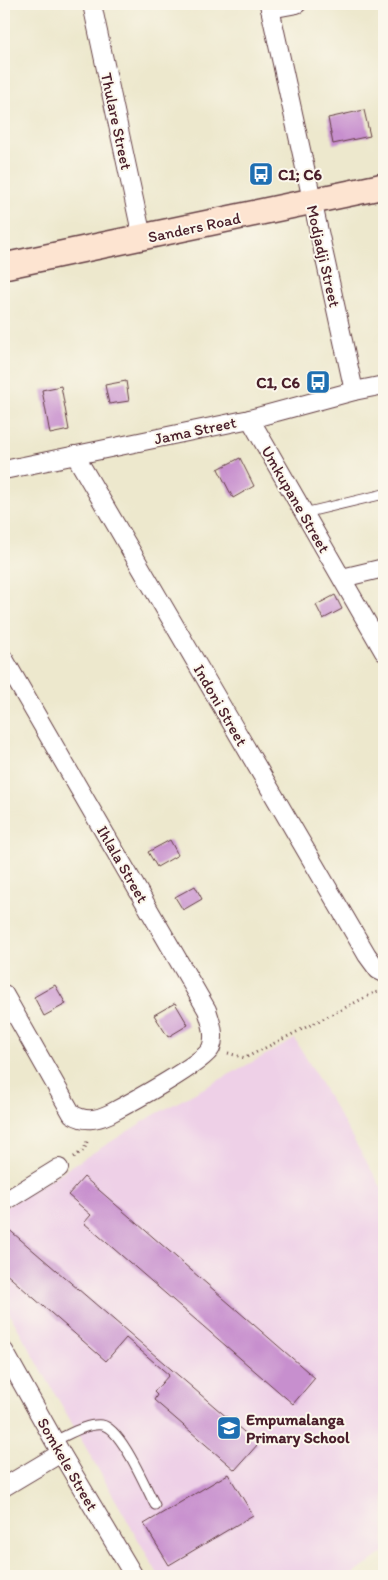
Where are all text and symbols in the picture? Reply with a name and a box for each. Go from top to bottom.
street label: Thulare Street [97,71,136,171]
bus stop icon: C1; C6 [248,161,274,187]
place label: C1; C6 [278,165,323,184]
street label: Modjadji Street [303,203,345,309]
street label: Sanders Road [146,208,243,247]
bus stop icon: C1, C6 [305,369,331,395]
place label: C1, C6 [256,373,301,392]
street label: Jama Street [152,413,238,448]
street label: Umkupane Street [257,442,334,556]
street label: Indoni Street [190,661,252,749]
street label: Ihlala Street [93,822,152,906]
place label: Empumalanga Primary School [246,1410,350,1448]
street label: Somkele Street [33,1414,102,1514]
school or university icon: Empumalanga Primary School [216,1415,242,1441]

